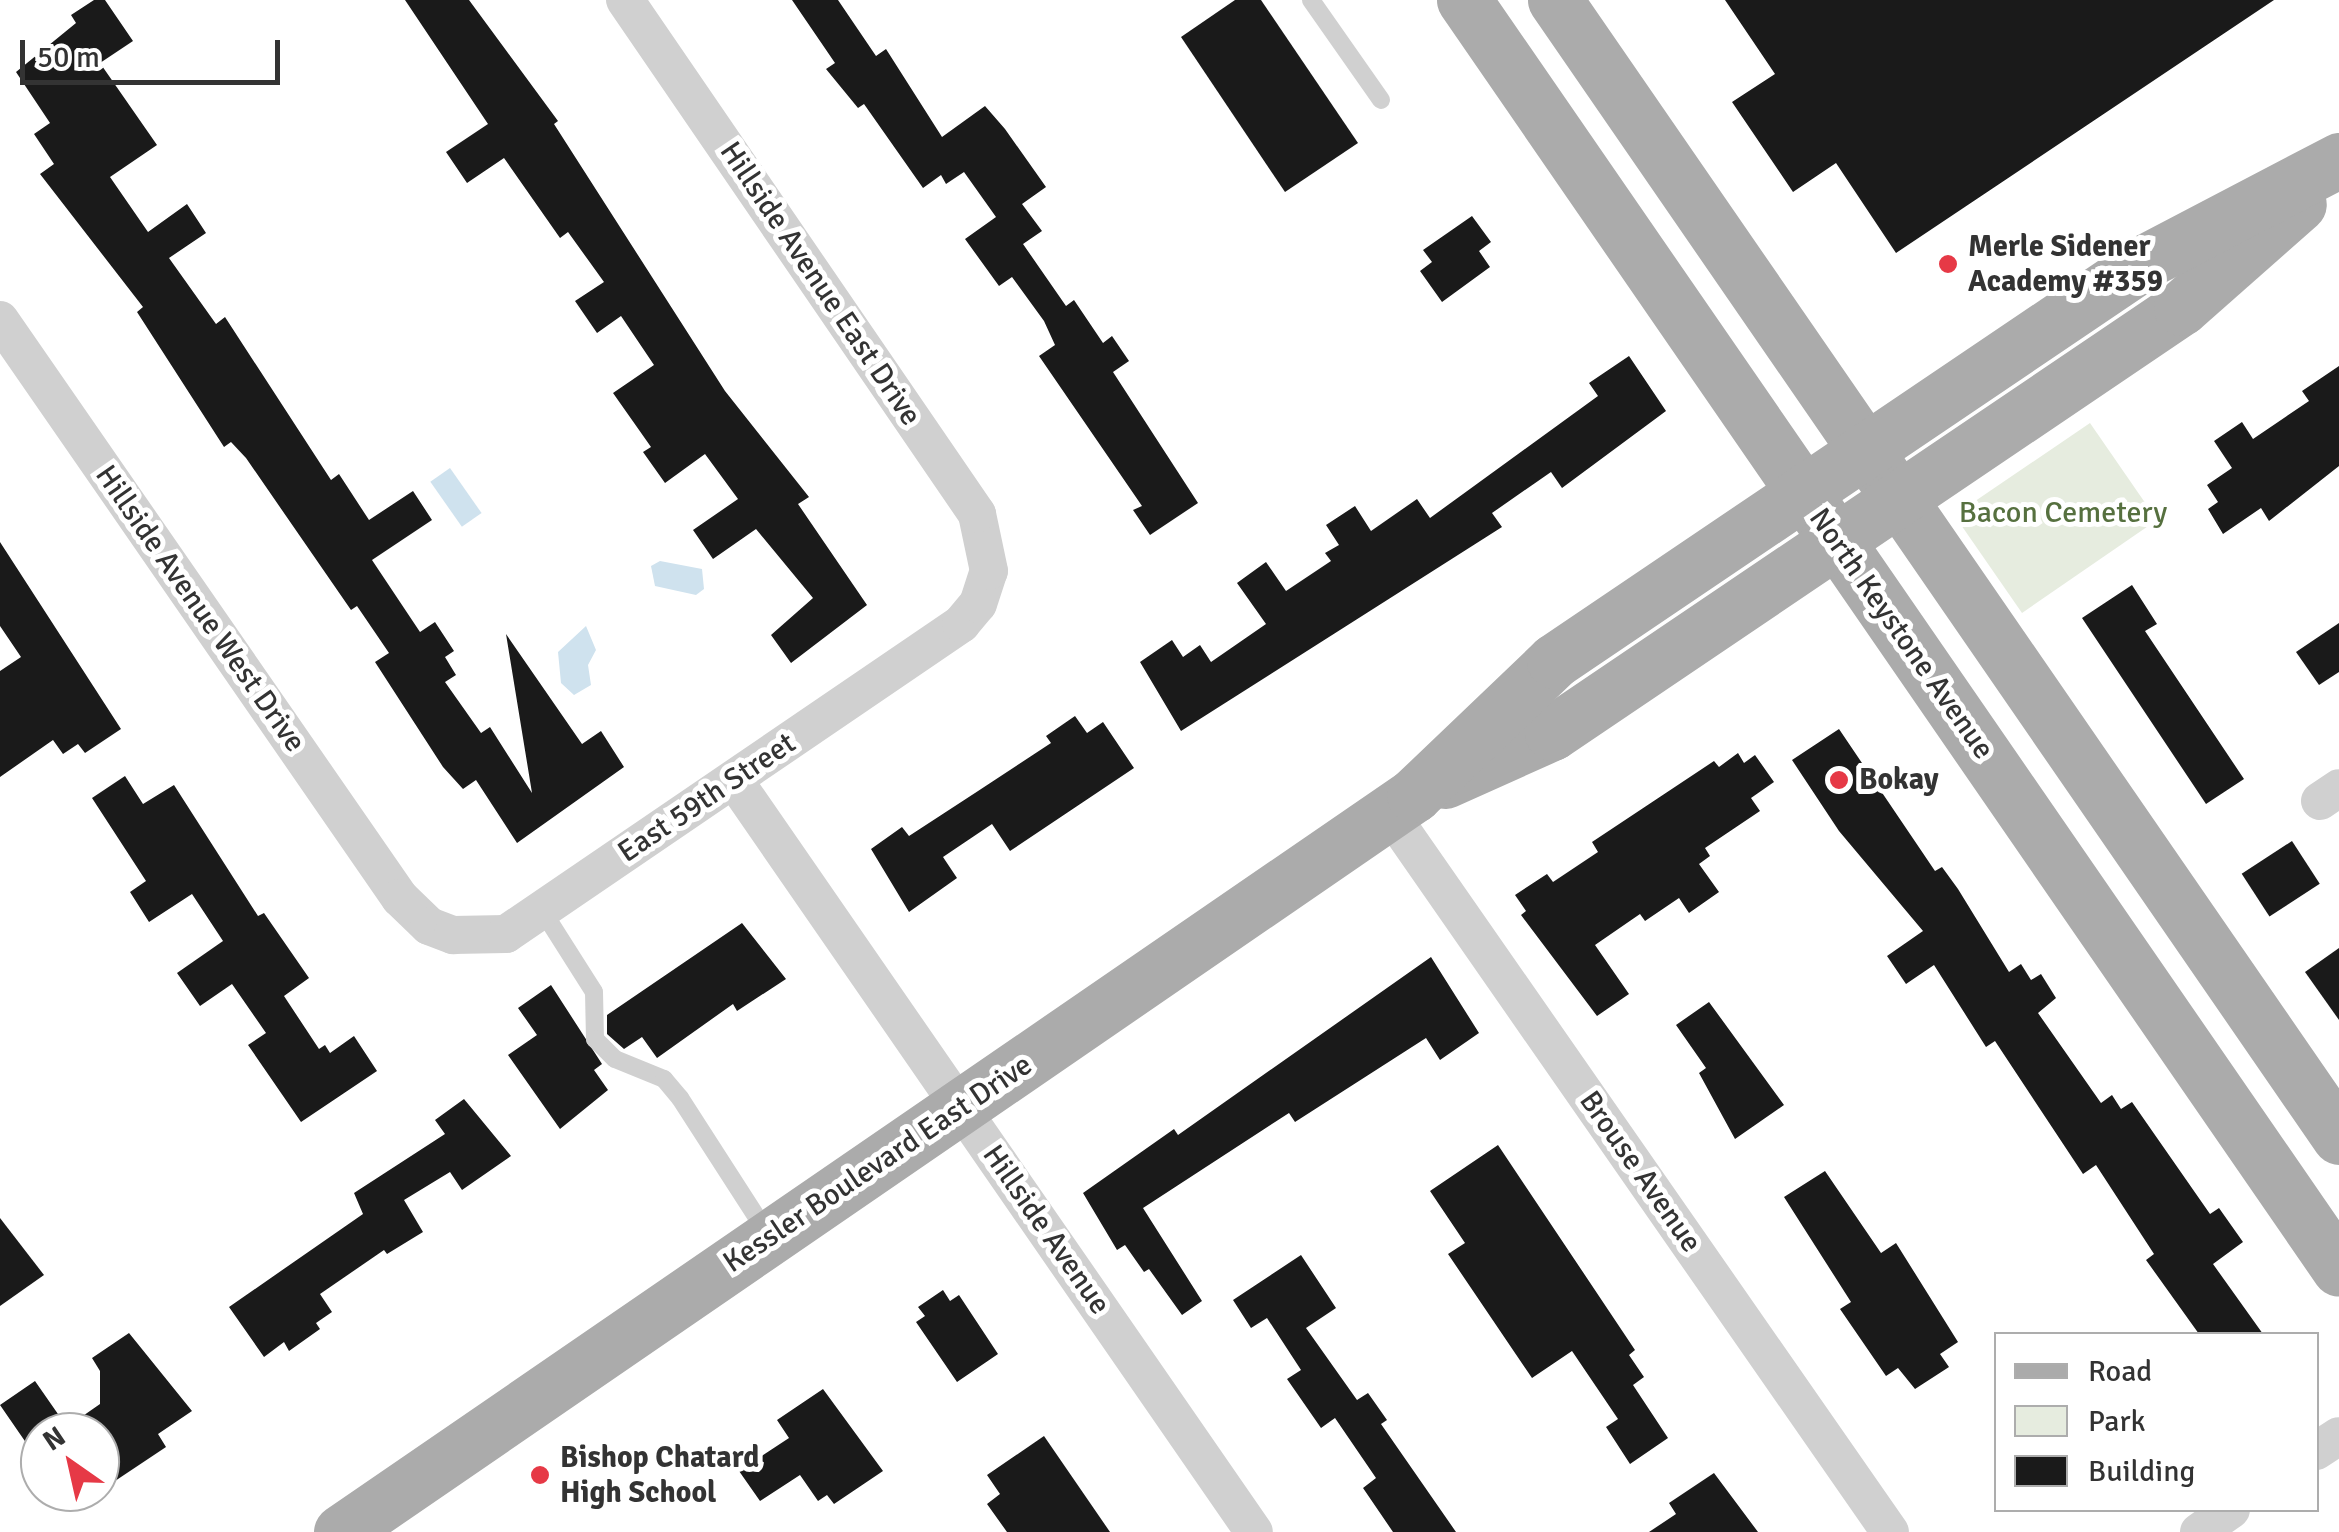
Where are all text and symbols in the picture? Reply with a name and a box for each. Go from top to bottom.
scale bar [25,20,285,82]
text: 50 m [37,39,100,76]
street label: Hillside Avenue East Drive [712,135,928,433]
place label: Merle Sidener Academy #359 [1968,229,2163,300]
marker: Merle Sidener Academy #359 [1937,253,1959,275]
street label: Hillside Avenue West Drive [87,459,313,759]
park label: Bacon Cemetery [1959,495,2167,531]
street label: North Keystone Avenue [1801,502,2001,766]
street label: East 59th Street [611,725,803,871]
place label: Bokay [1859,762,1939,798]
marker: Bokay [1828,769,1850,791]
street label: Kessler Boulevard East Drive [717,1047,1039,1281]
street label: Brouse Avenue [1571,1084,1709,1260]
street label: Hillside Avenue [974,1138,1118,1322]
legend [1994,1332,2319,1512]
text: Road [2088,1353,2152,1390]
text: Park [2088,1403,2146,1440]
north arrow [20,1412,120,1512]
text: N [37,1419,72,1458]
place label: Bishop Chatard High School [560,1440,759,1510]
text: Building [2088,1453,2195,1490]
marker: Bishop Chatard High School [529,1464,551,1486]

